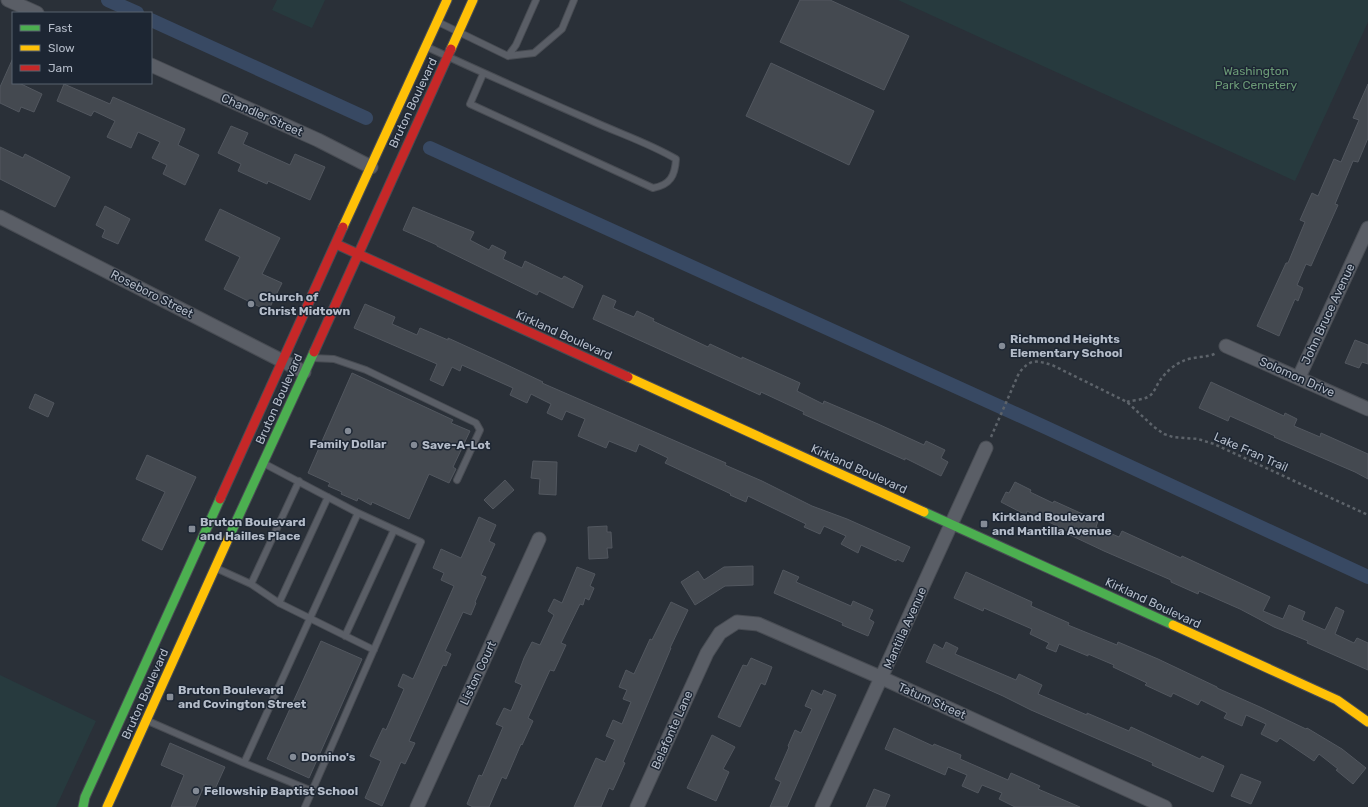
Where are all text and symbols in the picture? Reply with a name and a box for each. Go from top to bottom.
legend [12,12,152,84]
text: Fast [48,21,72,35]
text: Slow [48,41,75,55]
street label: Bruton Boulevard [386,56,440,150]
text: Jam [48,61,73,75]
park label: Washington Park Cemetery [1215,64,1298,92]
street label: Chandler Street [219,91,305,139]
street label: John Bruce Avenue [1298,261,1358,367]
street label: Roseboro Street [108,267,196,321]
place label: Church of Christ Midtown [259,290,351,318]
marker: Church of Christ Midtown [246,299,256,309]
street label: Kirkland Boulevard [514,307,614,363]
place label: Richmond Heights Elementary School [1010,332,1122,360]
marker: Richmond Heights Elementary School [997,341,1007,351]
street label: Bruton Boulevard [253,352,305,446]
street label: Solomon Drive [1257,354,1337,400]
marker: Family Dollar [343,426,353,436]
street label: Lake Fran Trail [1212,429,1290,475]
place label: Family Dollar [310,437,387,451]
place label: Save-A-Lot [422,438,491,452]
marker: Save-A-Lot [409,440,419,450]
street label: Kirkland Boulevard [809,441,909,497]
place label: Kirkland Boulevard and Mantilla Avenue [992,510,1112,538]
place label: Bruton Boulevard and Hailles Place [200,515,306,543]
marker: Kirkland Boulevard and Mantilla Avenue [979,519,989,529]
marker: Bruton Boulevard and Hailles Place [187,524,197,534]
street label: Kirkland Boulevard [1103,575,1203,631]
street label: Mantilla Avenue [881,585,929,671]
street label: Liston Court [457,639,499,707]
street label: Bruton Boulevard [119,647,171,741]
street label: Tatum Street [896,680,968,722]
place label: Bruton Boulevard and Covington Street [178,683,307,711]
street label: Belafonte Lane [648,688,696,771]
marker: Bruton Boulevard and Covington Street [165,692,175,702]
place label: Domino's [301,750,356,764]
marker: Domino's [288,752,298,762]
place label: Fellowship Baptist School [204,784,358,798]
marker: Fellowship Baptist School [191,786,201,796]

